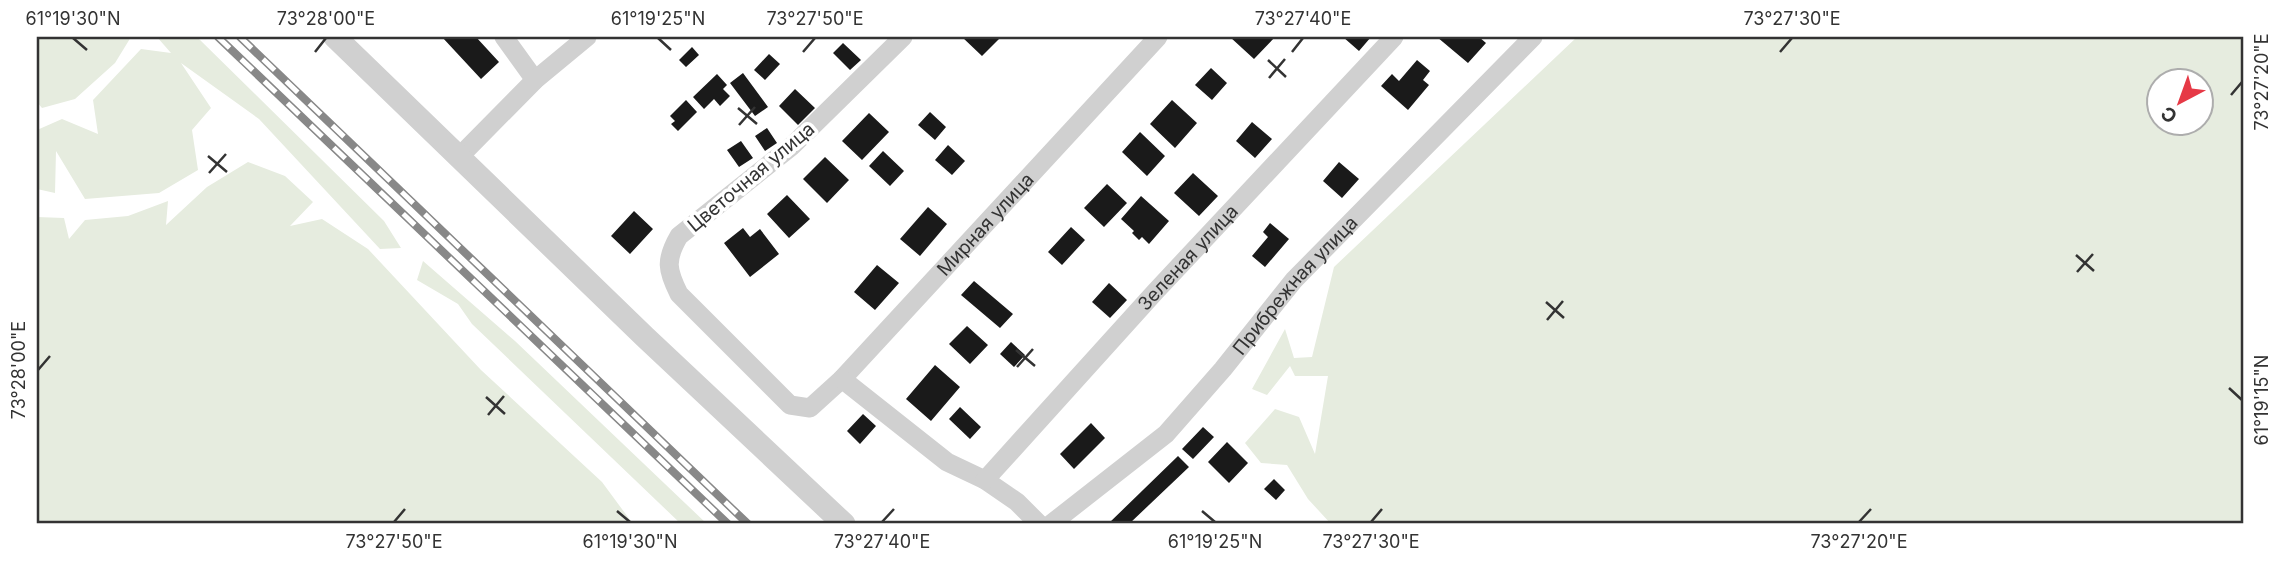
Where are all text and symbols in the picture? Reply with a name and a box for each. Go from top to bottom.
text: 61°19'30"N [26,8,120,29]
text: 73°28'00"E [277,8,375,29]
text: 61°19'25"N [611,8,705,29]
text: 73°27'50"E [766,8,864,29]
text: 73°27'40"E [1255,8,1351,29]
text: 73°27'30"E [1743,8,1841,29]
text: 73°27'20"E [2251,33,2272,131]
north arrow [2144,66,2214,136]
text: С [2156,101,2182,128]
street label: Цветочная улица [683,117,819,237]
street label: Мирная улица [932,168,1038,280]
street label: Зеленая улица [1133,200,1243,315]
street label: Прибрежная улица [1227,211,1362,359]
text: 73°28'00"E [8,321,29,419]
text: 61°19'15"N [2251,355,2272,445]
text: 73°27'50"E [345,531,443,552]
text: 61°19'30"N [583,531,677,552]
text: 73°27'40"E [834,531,930,552]
text: 61°19'25"N [1168,531,1262,552]
text: 73°27'30"E [1322,531,1420,552]
text: 73°27'20"E [1810,531,1908,552]

